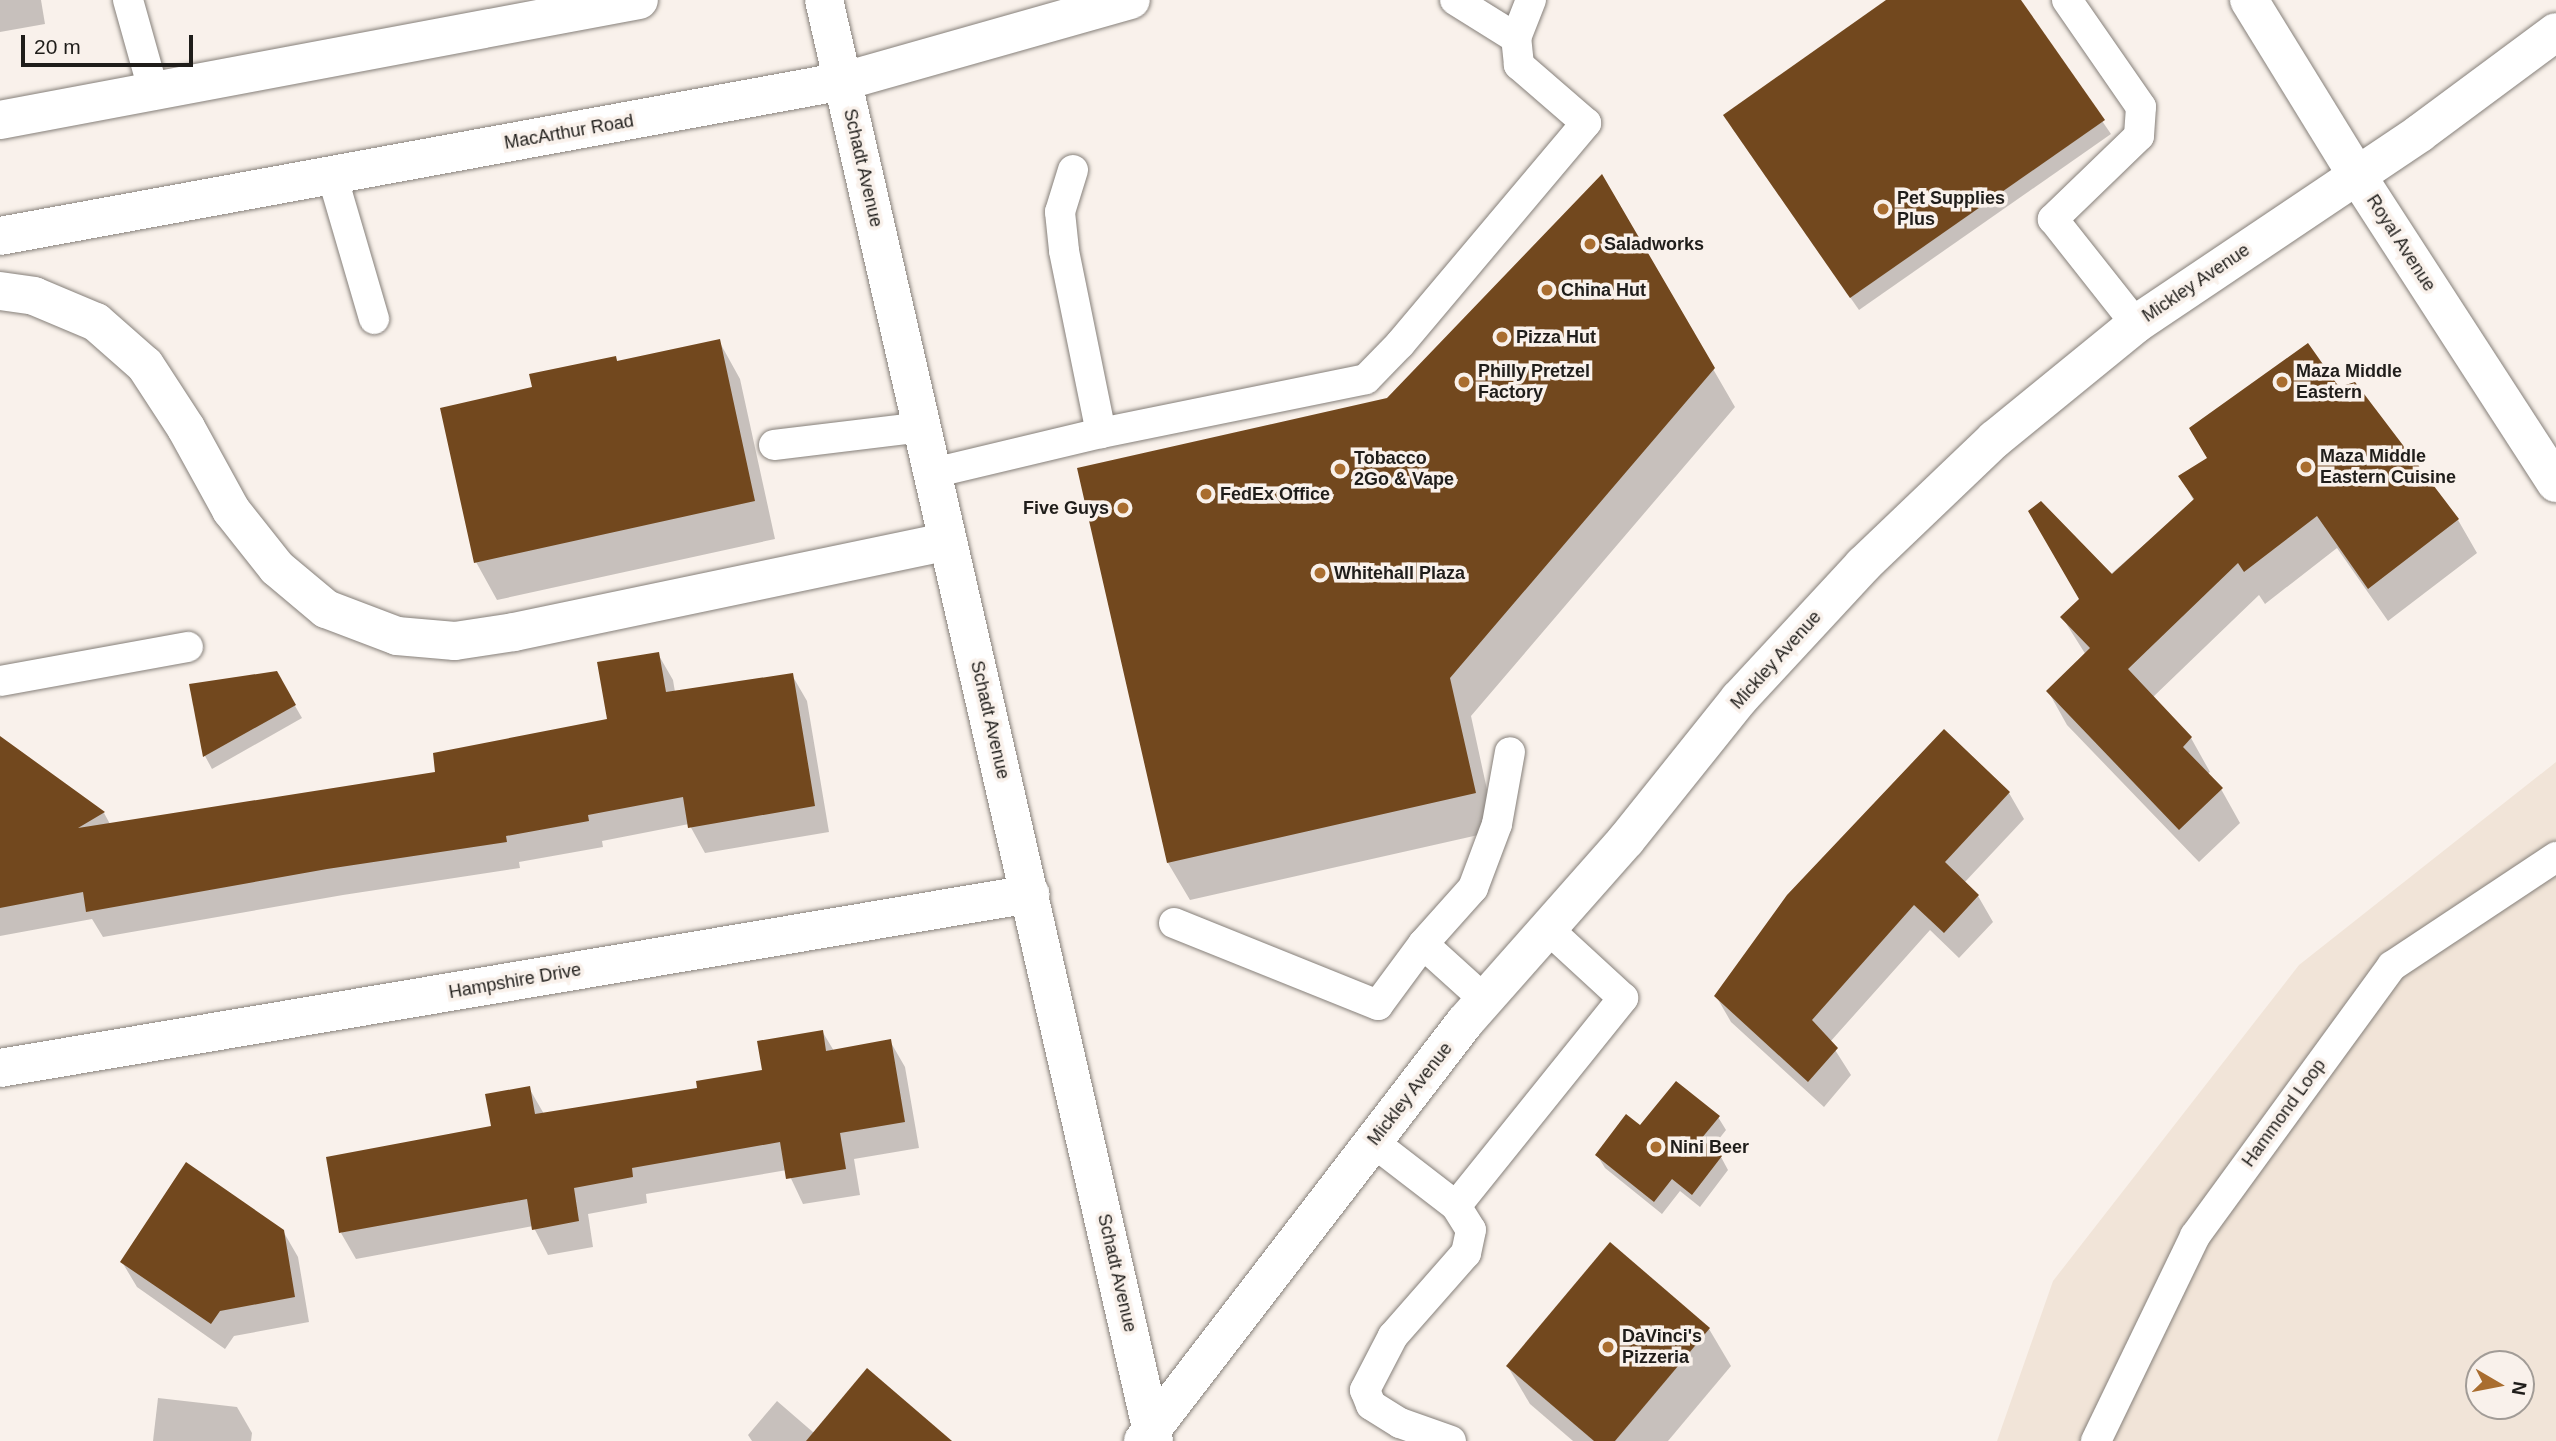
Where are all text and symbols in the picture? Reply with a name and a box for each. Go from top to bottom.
scale bar [24,21,196,65]
text: 20 m [34,35,81,58]
street label: Schadt Avenue [839,106,887,230]
street label: MacArthur Road [503,110,635,154]
place label: Pet Supplies Plus [1897,188,2005,230]
street label: Royal Avenue [2362,190,2440,296]
marker: Pet Supplies Plus [1875,201,1891,217]
place label: Saladworks [1604,233,1704,255]
marker: Saladworks [1582,236,1598,252]
street label: Mickley Avenue [2138,239,2254,327]
place label: China Hut [1561,279,1646,301]
marker: China Hut [1539,282,1555,298]
place label: Pizza Hut [1516,326,1596,348]
marker: Pizza Hut [1494,329,1510,345]
place label: Philly Pretzel Factory [1478,361,1590,404]
place label: Maza Middle Eastern [2296,361,2402,404]
marker: Philly Pretzel Factory [1456,374,1472,390]
marker: Maza Middle Eastern [2274,374,2290,390]
place label: Maza Middle Eastern Cuisine [2320,446,2456,489]
place label: Tobacco 2Go & Vape [1354,448,1454,490]
marker: Maza Middle Eastern Cuisine [2298,459,2314,475]
marker: Tobacco 2Go & Vape [1332,461,1348,477]
place label: FedEx Office [1220,483,1330,505]
marker: FedEx Office [1198,486,1214,502]
place label: Five Guys [1023,497,1109,519]
marker: Five Guys [1115,500,1131,516]
place label: Whitehall Plaza [1334,562,1465,584]
marker: Whitehall Plaza [1312,565,1328,581]
street label: Mickley Avenue [1726,606,1826,714]
street label: Schadt Avenue [966,658,1014,782]
street label: Hampshire Drive [447,959,583,1003]
street label: Mickley Avenue [1363,1038,1457,1150]
street label: Hammond Loop [2238,1055,2330,1171]
place label: Nini Beer [1670,1136,1749,1158]
marker: Nini Beer [1648,1139,1664,1155]
street label: Schadt Avenue [1093,1211,1141,1335]
place label: DaVinci's Pizzeria [1622,1326,1702,1368]
marker: DaVinci's Pizzeria [1600,1339,1616,1355]
north arrow [2465,1350,2535,1420]
text: N [2508,1380,2531,1397]

